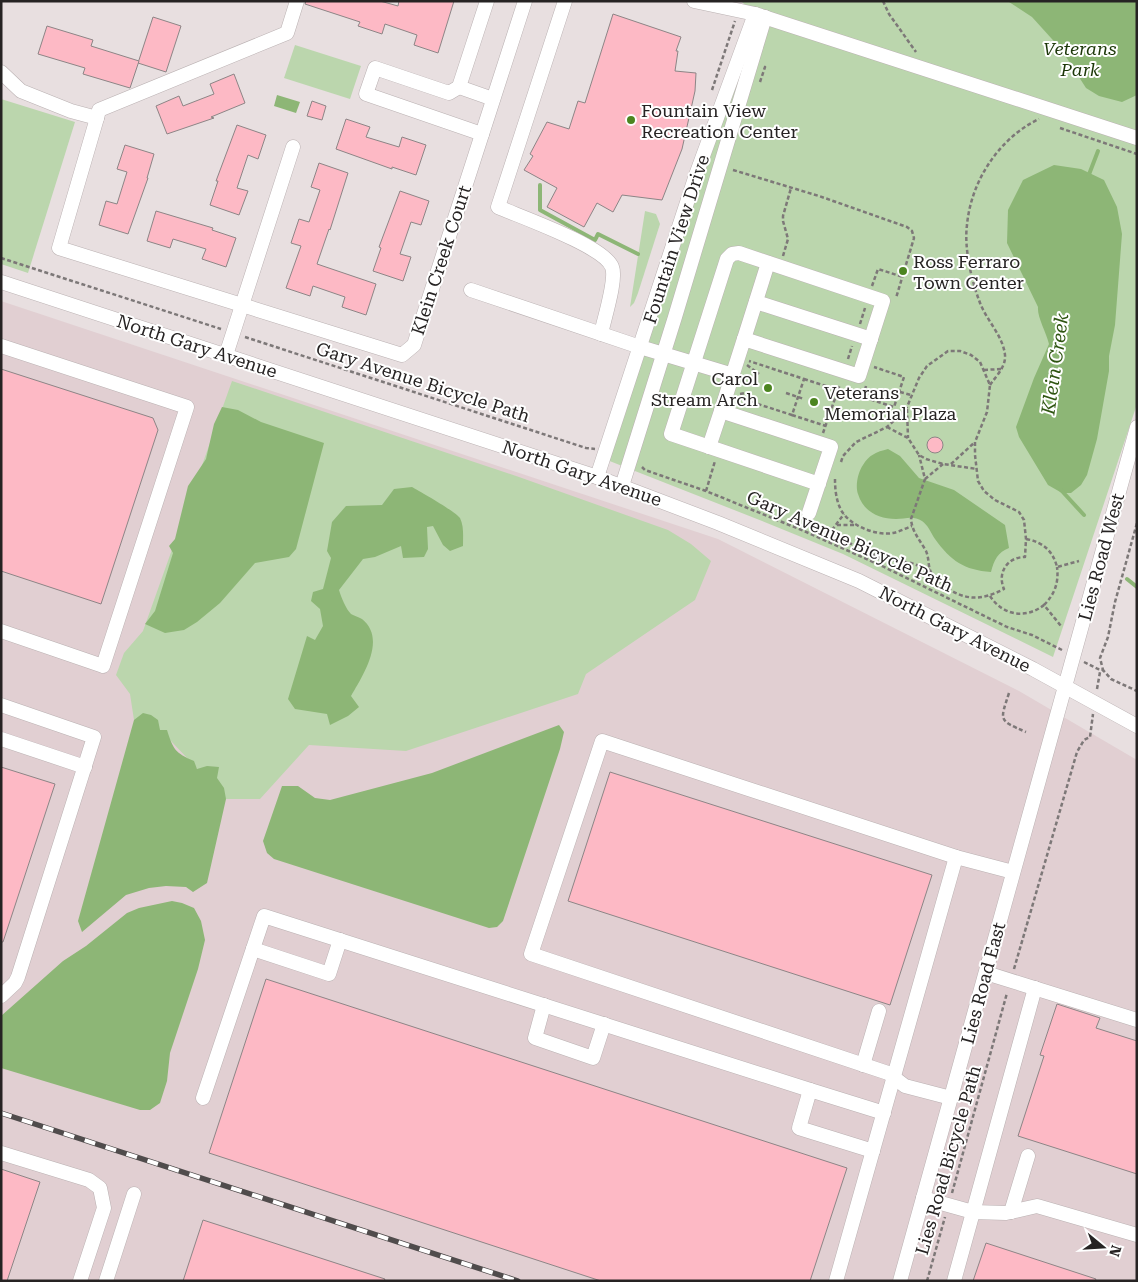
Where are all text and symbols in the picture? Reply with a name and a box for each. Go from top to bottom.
park label: Veterans Park [1043,38,1117,80]
place label: Fountain View Recreation Center [641,100,798,142]
marker: Fountain View Recreation Center [625,114,637,126]
street label: Fountain View Drive [639,152,713,326]
street label: Klein Creek Court [407,182,475,337]
place label: Ross Ferraro Town Center [913,251,1024,293]
marker: Ross Ferraro Town Center [897,265,909,277]
street label: North Gary Avenue [114,310,280,382]
water label: Klein Creek [1036,311,1074,417]
street label: Gary Avenue Bicycle Path [314,338,533,427]
place label: Carol Stream Arch [651,368,758,410]
marker: Carol Stream Arch [762,382,774,394]
place label: Veterans Memorial Plaza [824,382,957,424]
marker: Veterans Memorial Plaza [808,396,820,408]
street label: North Gary Avenue [499,436,665,510]
street label: Gary Avenue Bicycle Path [744,486,957,596]
street label: Lies Road West [1074,491,1128,623]
street label: North Gary Avenue [876,582,1034,676]
street label: Lies Road East [957,919,1009,1046]
street label: Lies Road Bicycle Path [911,1063,985,1257]
north arrow [1078,1222,1128,1272]
text: N [1106,1243,1125,1259]

